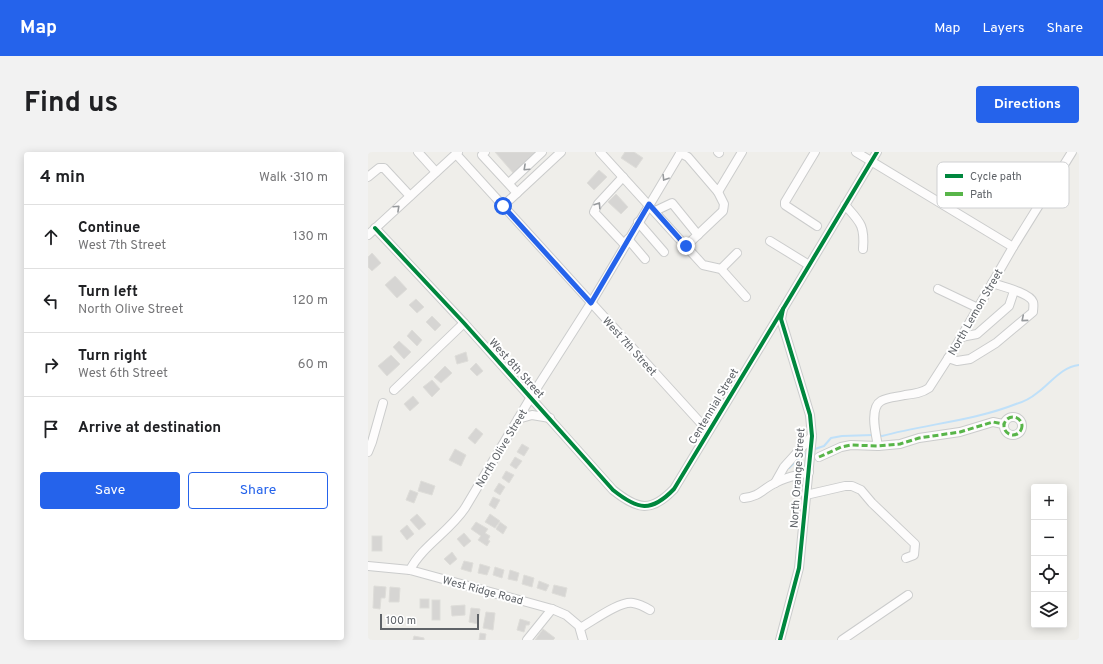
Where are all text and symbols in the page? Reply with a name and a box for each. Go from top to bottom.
text: Map [20,16,57,40]
text: Map [934,20,960,37]
text: Layers [982,20,1024,37]
text: Share [1046,20,1083,37]
text: Find us [24,86,118,122]
button: Directions [976,86,1079,123]
legend [937,162,1069,208]
one-way arrow [523,163,530,170]
text: 4 min [40,167,85,189]
text: Walk · 310 m [259,170,328,186]
text: Cycle path [970,170,1022,184]
one-way arrow [662,174,669,181]
text: Path [970,188,992,202]
route start [494,197,512,215]
one-way arrow [593,202,601,209]
one-way arrow [392,205,400,213]
text: Continue [78,219,140,238]
icon: ahead [40,226,62,248]
text: 130 m [293,229,328,245]
route end [677,237,695,255]
text: West 7th Street [78,238,166,254]
street label: North Lemon Street [945,267,1006,358]
text: Turn left [78,283,138,302]
icon: left [40,290,62,312]
text: 120 m [293,293,328,309]
text: North Olive Street [78,302,183,318]
street label: West 7th Street [599,314,659,379]
one-way arrow [1022,315,1029,322]
street label: West 8th Street [486,336,547,402]
text: Turn right [78,347,147,366]
icon: right [40,354,62,376]
text: 60 m [298,357,328,373]
text: West 6th Street [78,366,168,382]
street label: Centennial Street [686,366,742,447]
street label: North Olive Street [473,407,531,490]
icon: arrive [40,418,62,440]
text: Arrive at destination [78,419,221,438]
street label: North Orange Street [788,428,808,529]
button: Save [40,472,180,509]
button: Share [188,472,328,509]
map controls [1031,484,1067,628]
button: + [1031,484,1067,520]
button: − [1031,520,1067,556]
button: locate [1031,556,1067,592]
street label: West Ridge Road [441,573,525,608]
button: layers [1031,592,1067,628]
scale bar [380,612,479,631]
text: 100 m [386,614,416,628]

